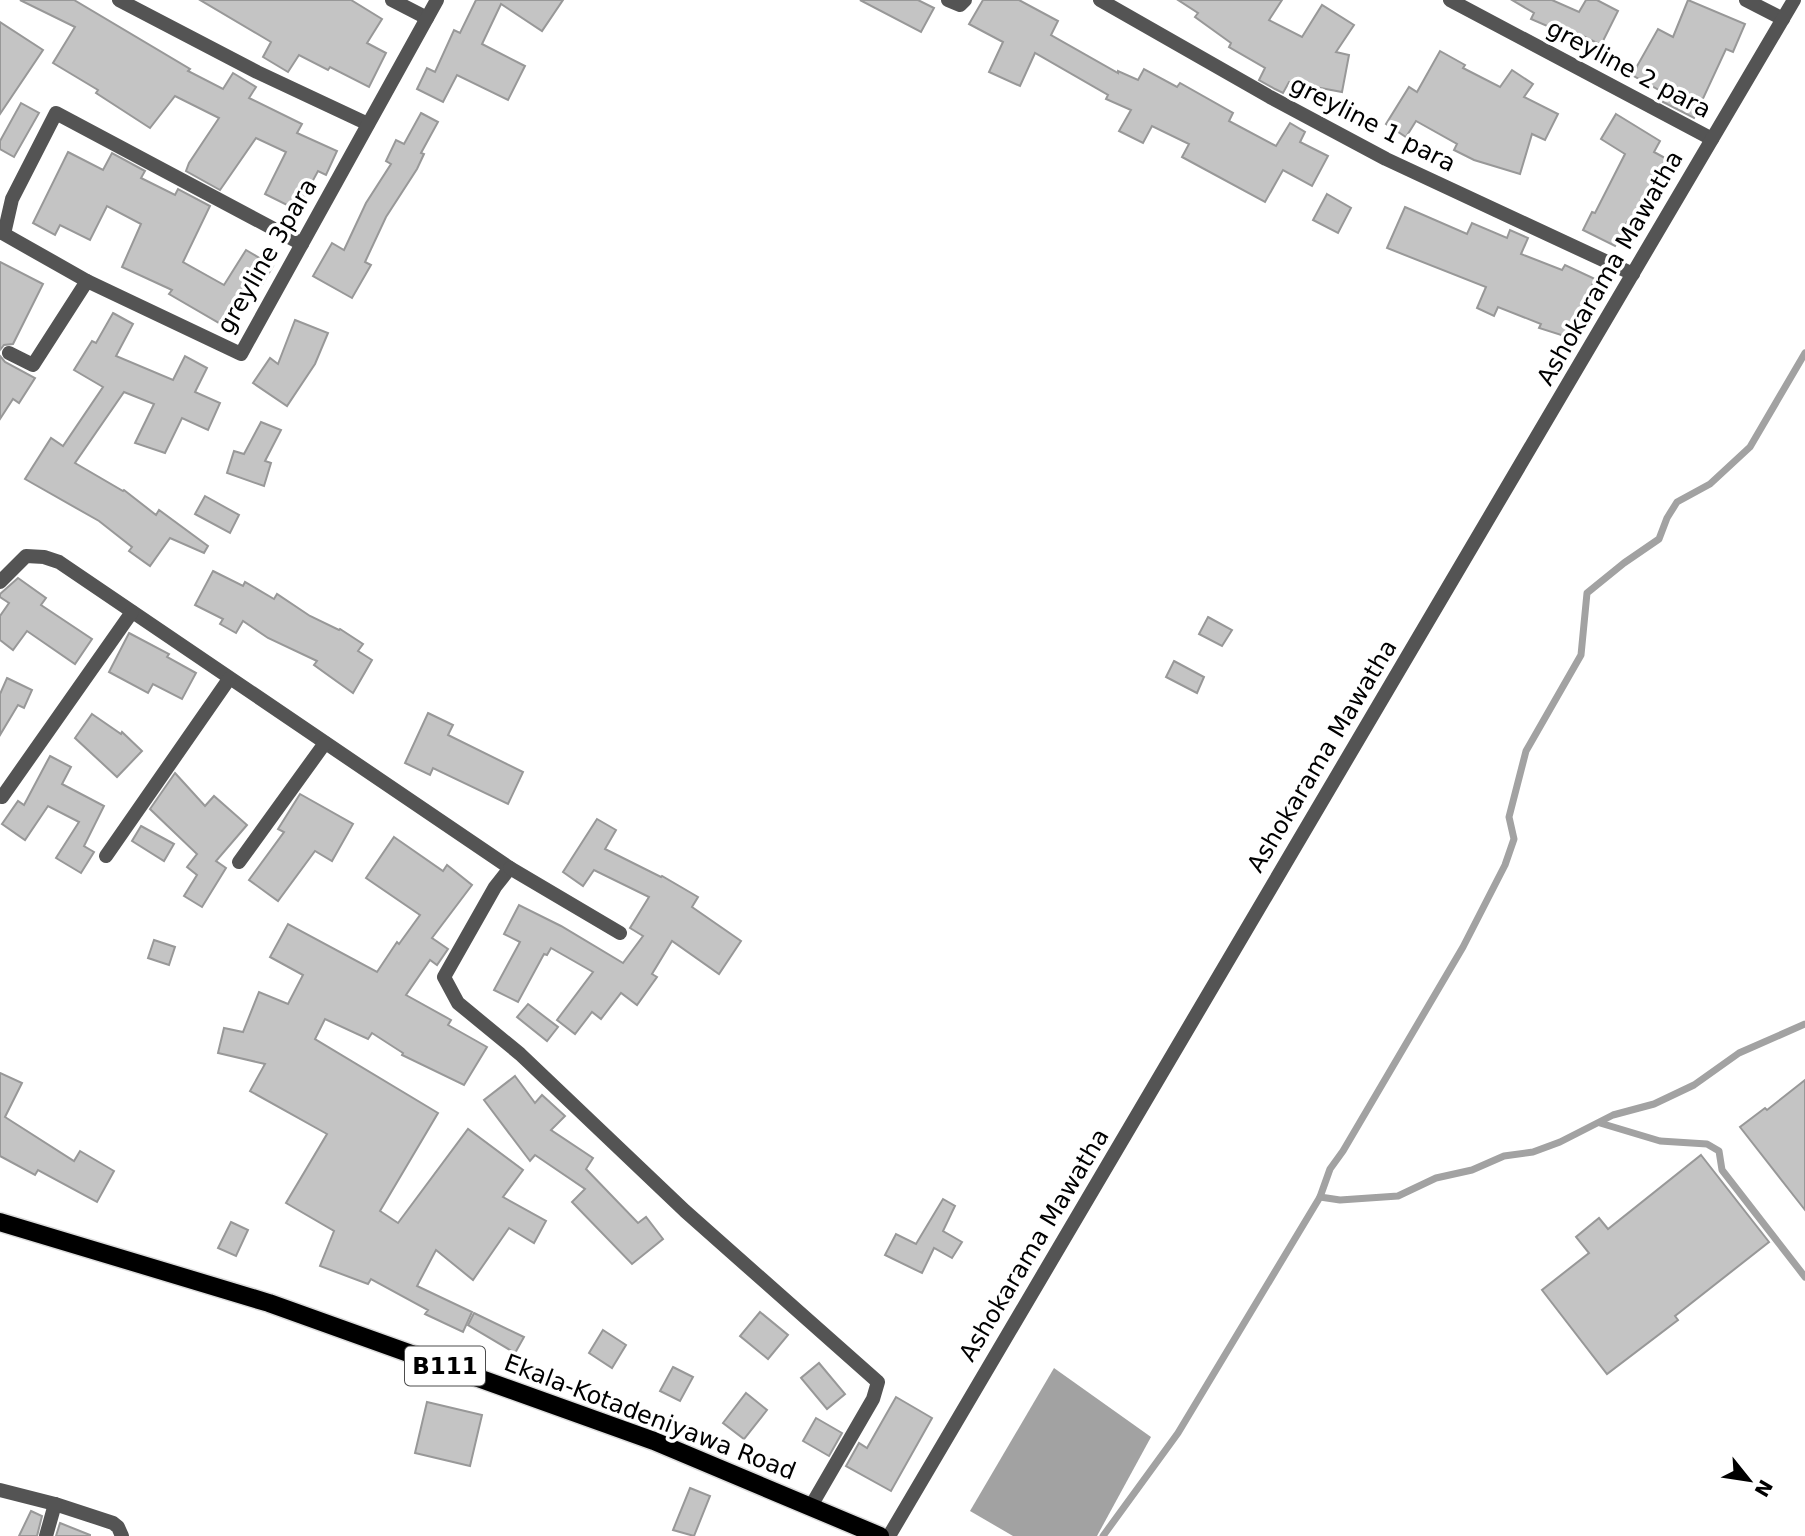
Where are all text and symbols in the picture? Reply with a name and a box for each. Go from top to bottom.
street label: greyline 2 para [1542,14,1716,124]
street label: greyline 1 para [1286,70,1460,178]
street label: Ashokarama Mawatha [1531,146,1689,390]
street label: greyline 3para [211,174,323,338]
street label: Ashokarama Mawatha [1241,635,1403,877]
street label: Ashokarama Mawatha [953,1124,1115,1366]
road number: B111 [405,1346,485,1386]
street label: Ekala-Kotadeniyawa Road [500,1348,800,1486]
north arrow [1714,1445,1784,1515]
text: N [1750,1476,1777,1501]

